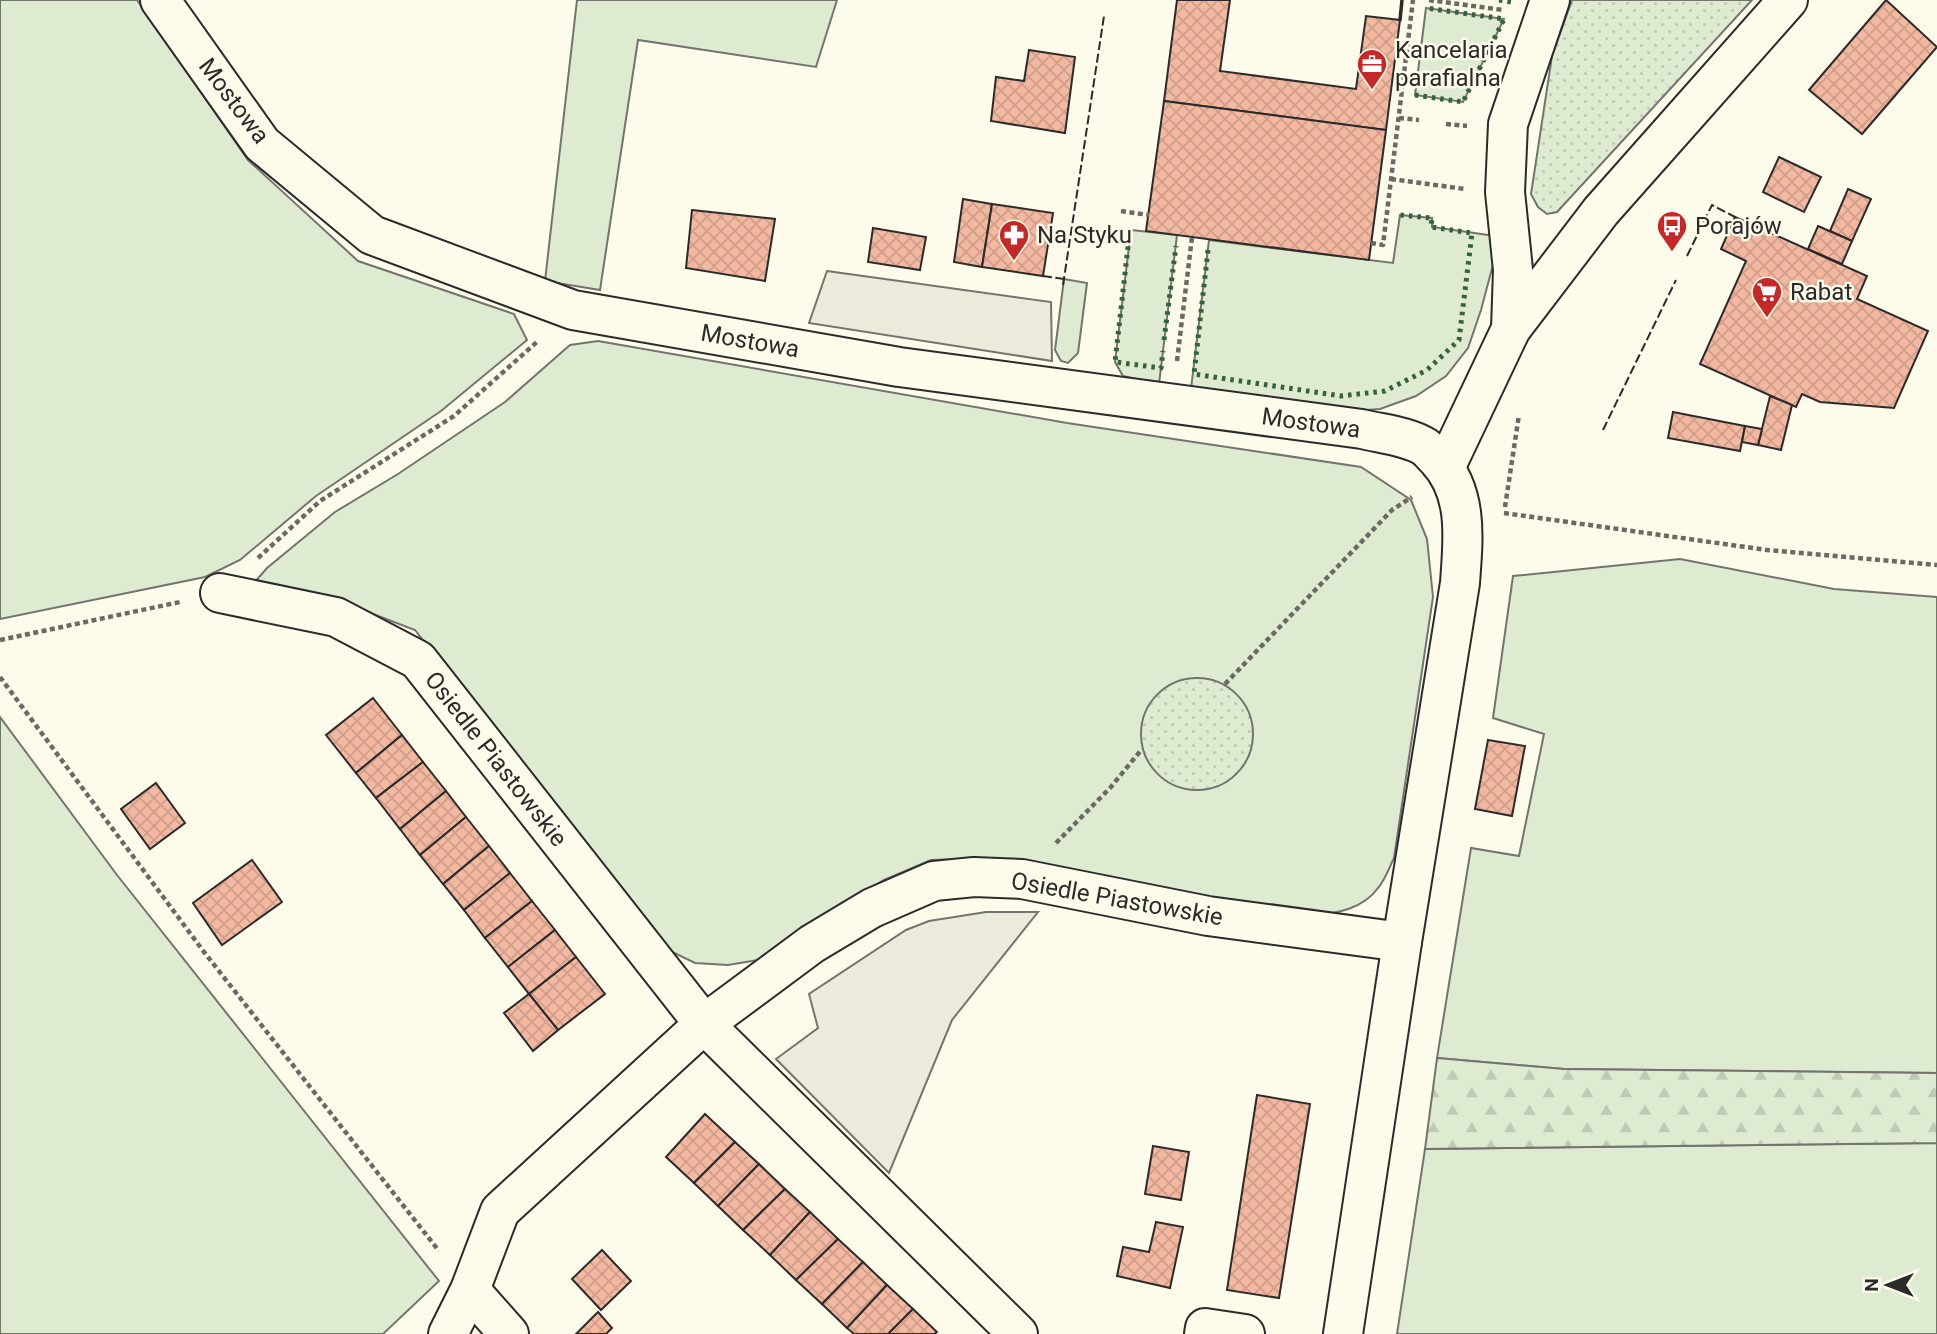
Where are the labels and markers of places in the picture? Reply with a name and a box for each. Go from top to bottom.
place label: Kancelaria parafialna [1395,36,1508,92]
office icon: Kancelaria parafialna [1355,47,1389,91]
bus stop icon: Porajów [1655,209,1689,253]
place label: Porajów [1695,212,1782,240]
pharmacy icon: Na Styku [997,218,1031,262]
place label: Na Styku [1037,221,1132,249]
supermarket icon: Rabat [1750,275,1784,319]
place label: Rabat [1790,278,1852,306]

